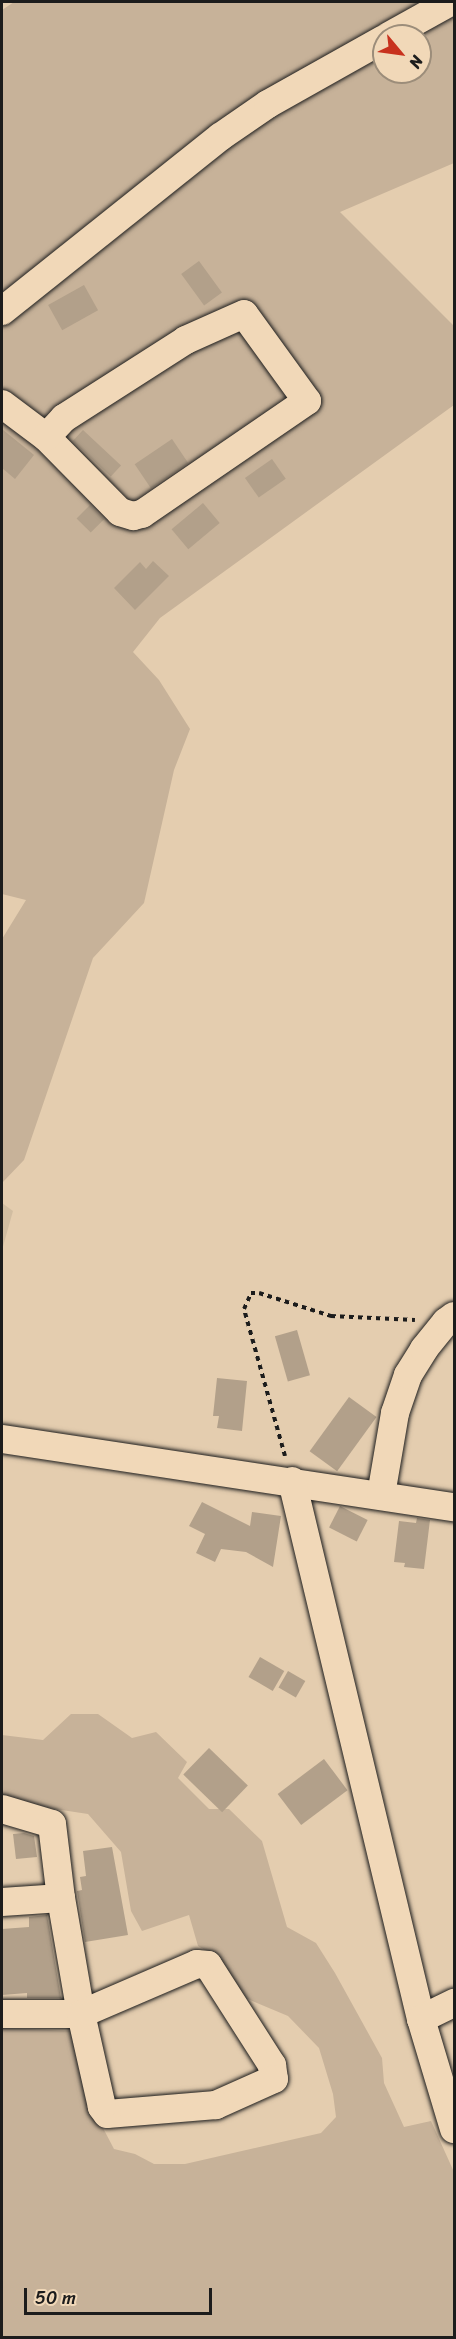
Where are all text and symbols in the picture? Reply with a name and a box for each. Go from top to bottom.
north arrow [372,24,432,84]
text: N [401,50,432,74]
scale bar [27,2276,214,2314]
text: 50 m [35,2282,76,2314]

